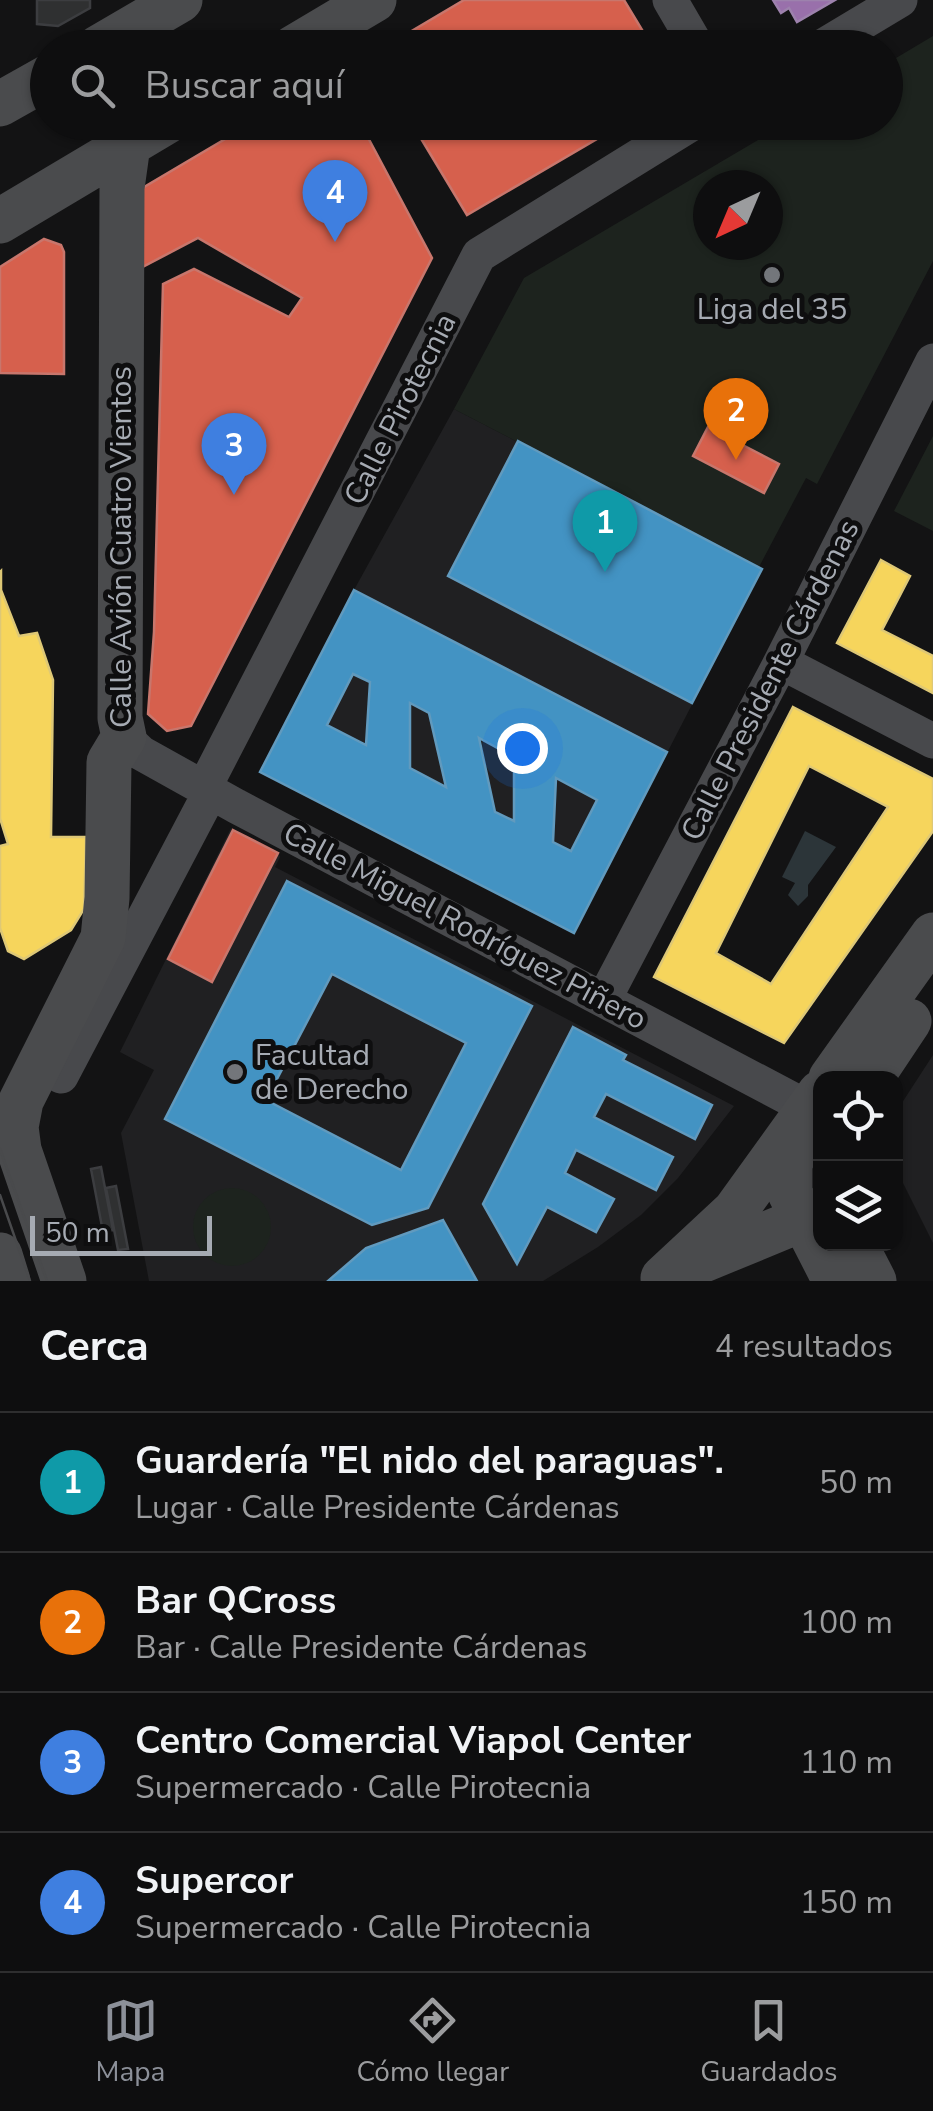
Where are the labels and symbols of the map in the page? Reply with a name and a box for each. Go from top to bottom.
pin: 4 [302,160,368,242]
north arrow [693,170,783,260]
marker: Liga del 35 [761,264,783,286]
place label: Liga del 35 [697,289,847,330]
street label: Calle Pirotecnia [335,306,466,512]
street label: Calle Avión Cuatro Vientos [101,366,142,728]
pin: 2 [704,378,768,460]
pin: 3 [202,412,266,495]
pin: 1 [572,490,638,572]
street label: Calle Presidente Cárdenas [672,513,869,848]
your location [497,723,548,774]
street label: Calle Miguel Rodríguez Piñero [276,813,654,1040]
place label: Facultad de Derecho [255,1035,409,1110]
marker: Facultad de Derecho [224,1061,246,1083]
scale bar [30,1211,212,1256]

